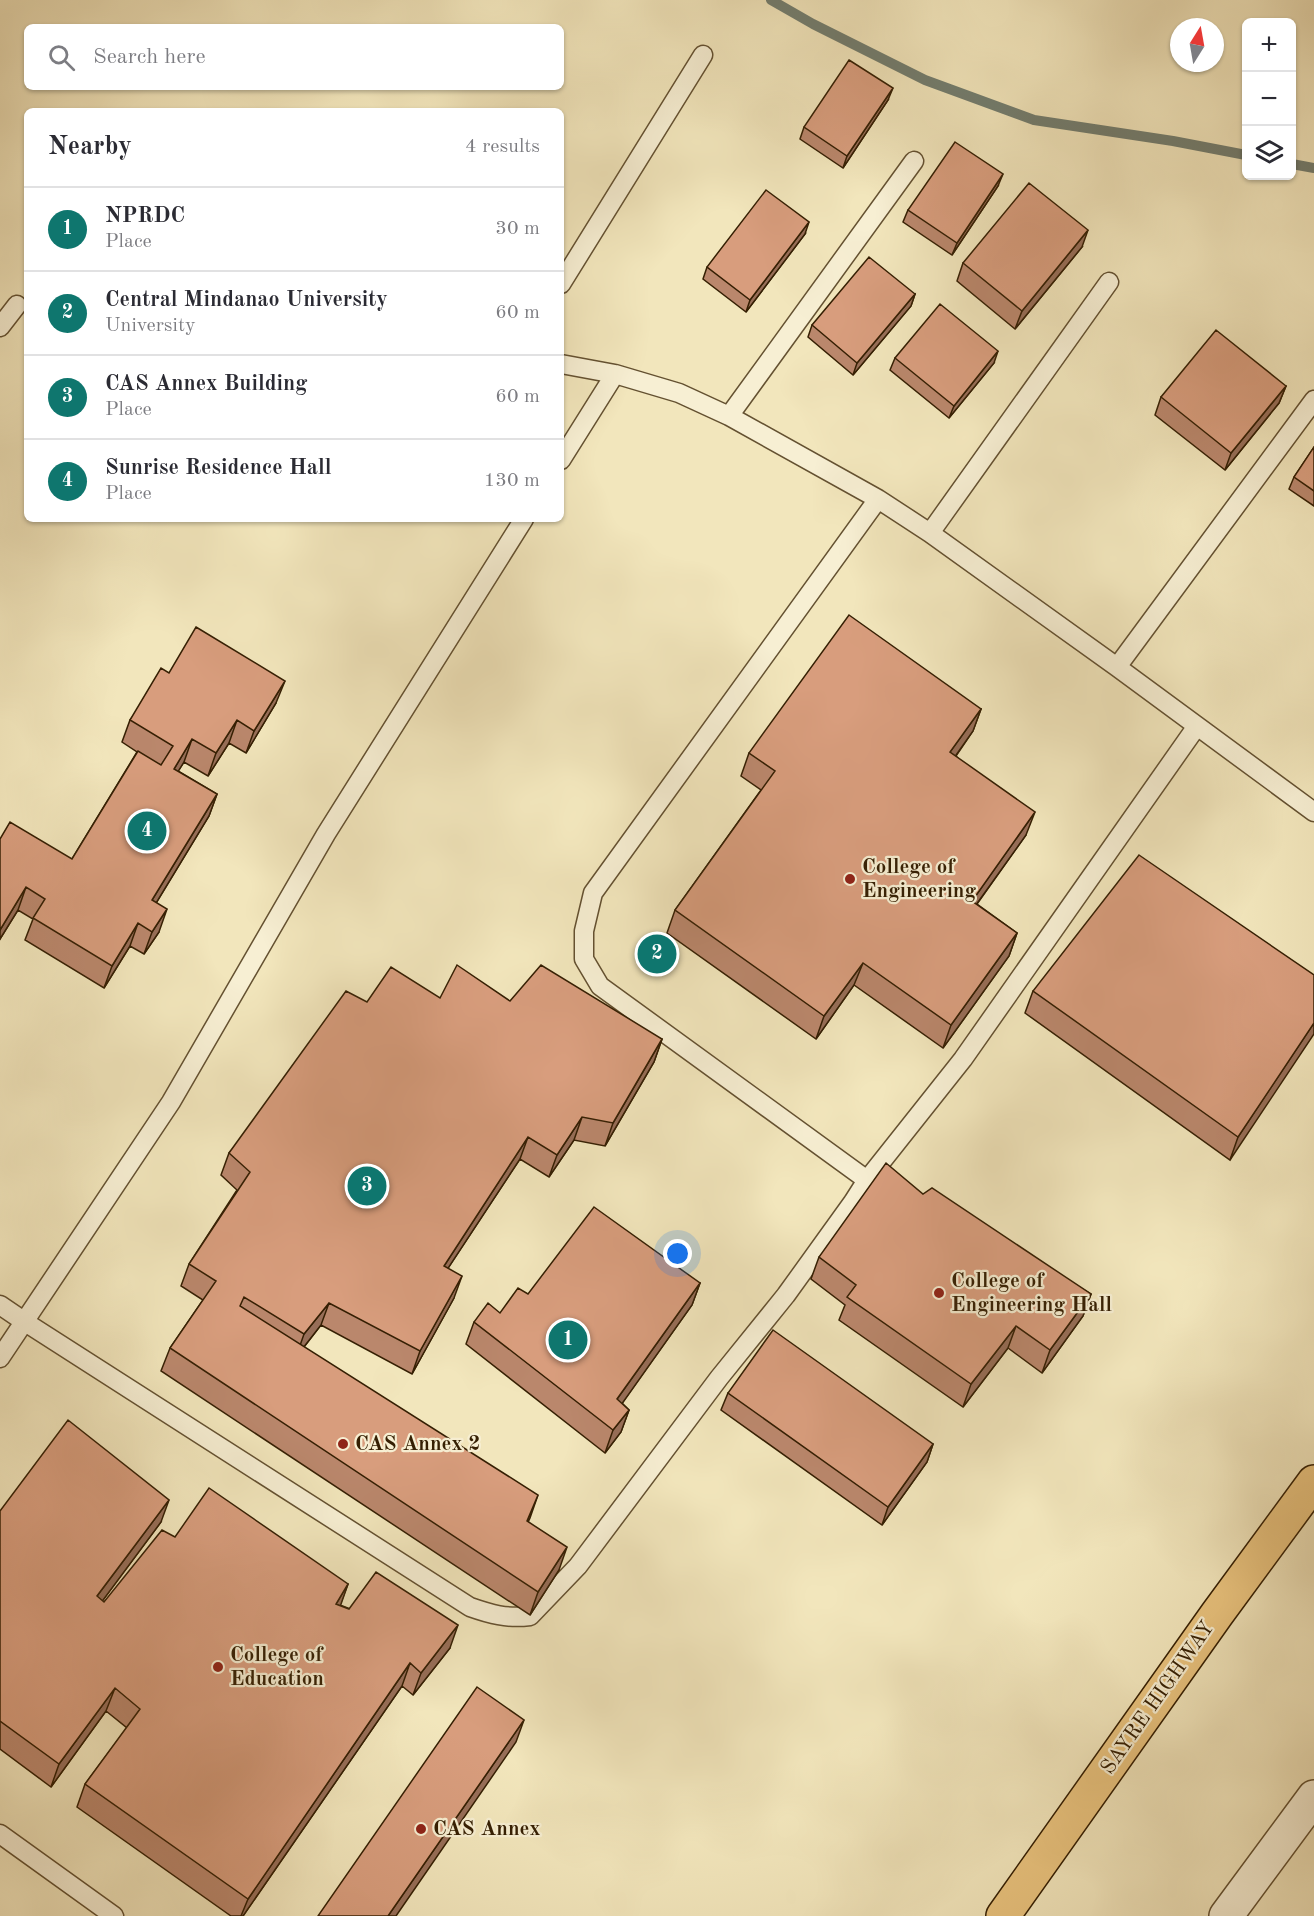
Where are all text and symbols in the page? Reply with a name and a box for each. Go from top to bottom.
north arrow [1170,18,1224,72]
map controls [1242,18,1296,180]
button: + [1242,18,1296,72]
search box [24,24,564,90]
icon: search [45,41,78,74]
text: Search here [93,46,206,68]
button: − [1242,72,1296,126]
button: layers [1242,126,1296,180]
text: Nearby [48,134,132,160]
text: 4 results [465,137,540,157]
text: NPRDC [105,205,185,227]
text: 1 [62,219,73,239]
text: 30 m [495,219,540,239]
text: Place [105,232,152,252]
text: Central Mindanao University [105,289,388,311]
text: 2 [62,303,73,323]
text: 60 m [495,303,540,323]
text: University [105,316,196,336]
text: CAS Annex Building [105,373,308,395]
text: 3 [62,387,73,407]
text: 60 m [495,387,540,407]
text: Place [105,400,152,420]
text: Sunrise Residence Hall [105,457,332,479]
text: 4 [62,471,73,491]
text: 130 m [484,471,540,491]
text: Place [105,484,152,504]
pin: 4 [128,808,166,854]
place label: College of Engineering [862,857,977,902]
marker: College of Engineering [843,872,857,886]
pin: 2 [638,932,676,976]
pin: 3 [348,1164,386,1208]
your location [663,1239,692,1268]
place label: College of Engineering Hall [951,1271,1112,1316]
marker: College of Engineering Hall [932,1286,946,1300]
pin: 1 [548,1318,588,1362]
place label: CAS Annex 2 [355,1434,481,1455]
marker: CAS Annex 2 [336,1437,350,1451]
street label: SAYRE HIGHWAY [1097,1618,1219,1778]
place label: College of Education [230,1645,324,1690]
marker: College of Education [211,1660,225,1674]
place label: CAS Annex [433,1819,541,1840]
marker: CAS Annex [414,1822,428,1836]

